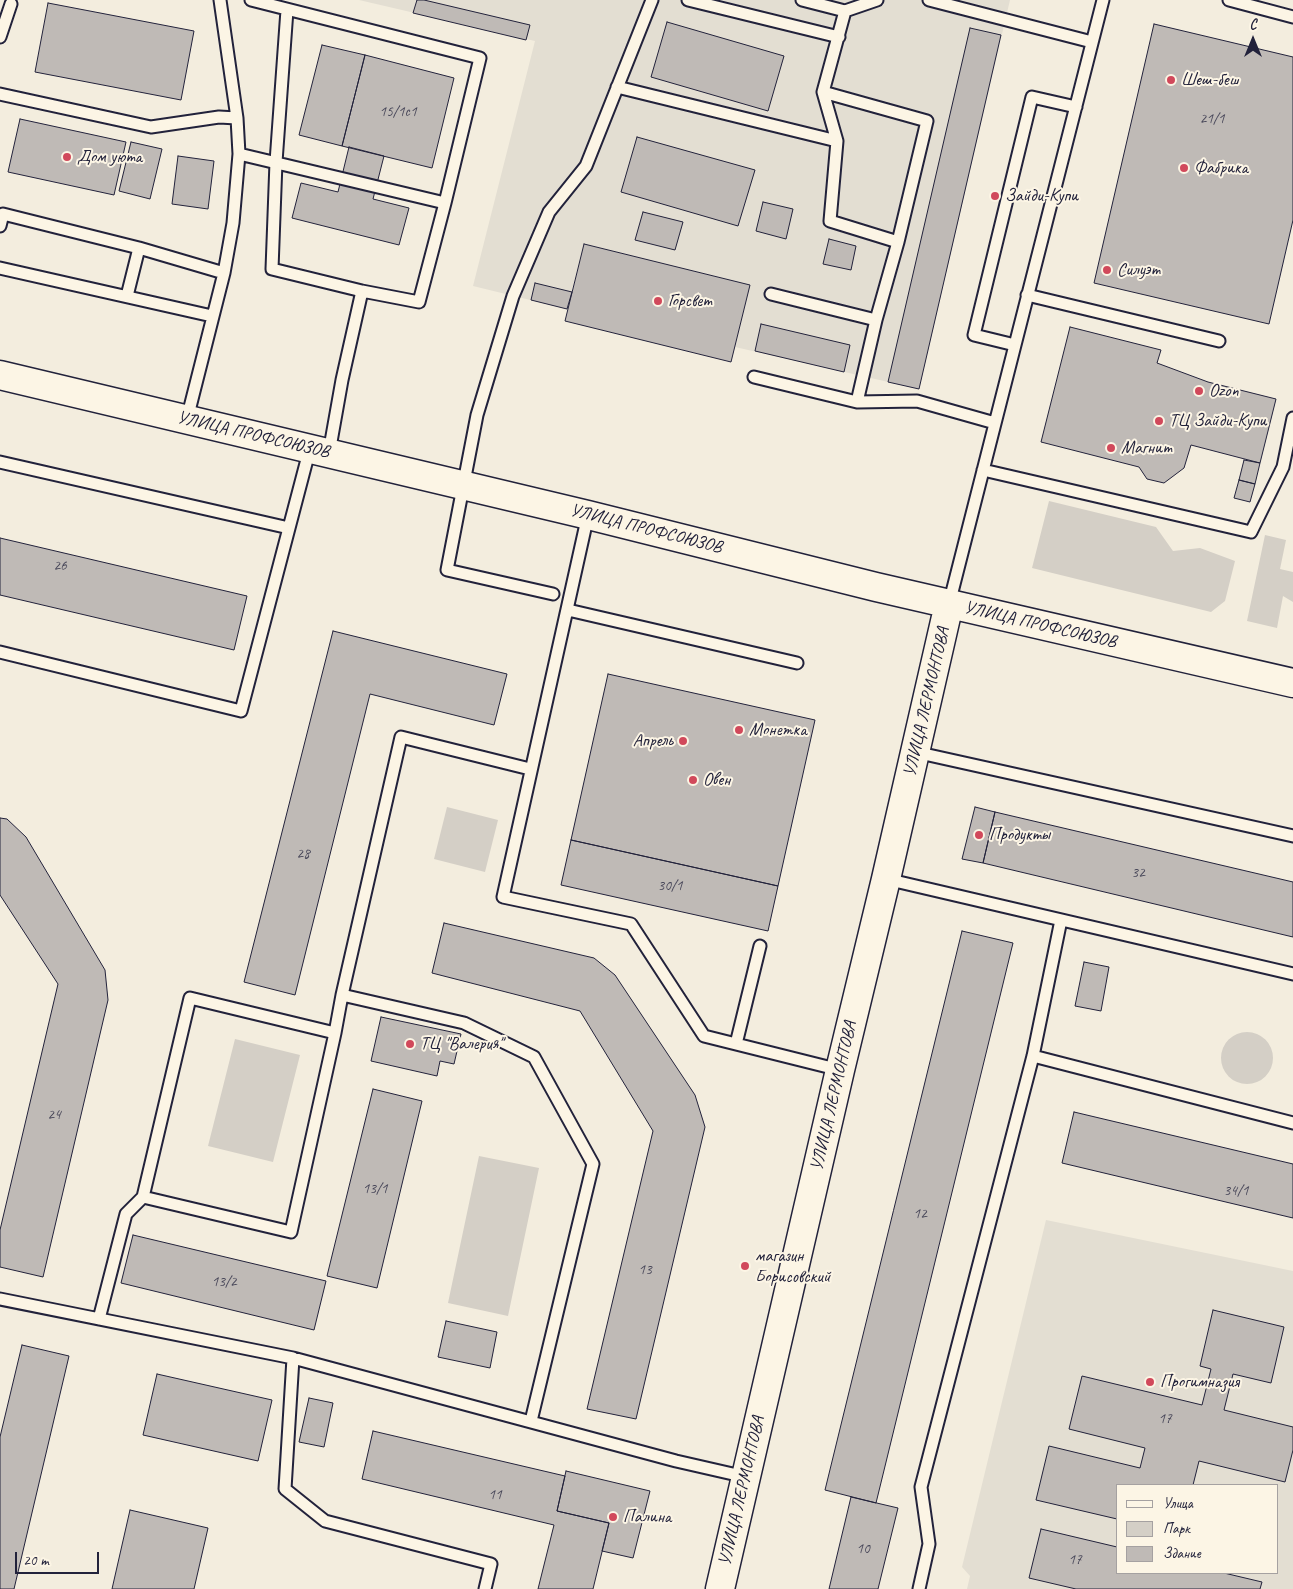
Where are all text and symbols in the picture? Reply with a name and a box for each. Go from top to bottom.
north arrow [1228,15,1278,65]
text: С [1250,16,1256,33]
place label: Шеш-беш [1181,69,1238,91]
marker: Шеш-беш [1165,74,1177,86]
house number: 15/1с1 [379,103,417,121]
house number: 21/1 [1199,110,1225,128]
place label: Дом уюта [77,146,142,168]
marker: Дом уюта [61,151,73,163]
place label: Фабрика [1194,157,1248,179]
marker: Фабрика [1178,162,1190,174]
place label: Зайди-Купи [1005,185,1078,207]
marker: Зайди-Купи [989,190,1001,202]
place label: Силуэт [1117,259,1160,281]
marker: Силуэт [1101,264,1113,276]
place label: Горсвет [668,290,711,312]
marker: Горсвет [652,295,664,307]
place label: Ozon [1209,380,1239,402]
marker: Ozon [1193,385,1205,397]
street label: УЛИЦА ПРОФСОЮЗОВ [175,407,331,463]
place label: ТЦ Зайди-Купи [1169,410,1267,432]
marker: ТЦ Зайди-Купи [1153,415,1165,427]
place label: Магнит [1121,437,1172,459]
marker: Магнит [1105,442,1117,454]
street label: УЛИЦА ПРОФСОЮЗОВ [568,500,724,558]
house number: 26 [53,557,67,575]
street label: УЛИЦА ПРОФСОЮЗОВ [962,597,1118,653]
street label: УЛИЦА ЛЕРМОНТОВА [899,625,955,779]
place label: Монетка [749,719,807,741]
marker: Монетка [733,724,745,736]
place label: Апрель [633,730,673,752]
marker: Апрель [677,735,689,747]
place label: Овен [703,769,730,791]
marker: Овен [687,774,699,786]
place label: Продукты [989,824,1050,846]
marker: Продукты [973,829,985,841]
house number: 28 [296,845,310,863]
house number: 32 [1131,864,1145,882]
house number: 30/1 [657,877,683,895]
street label: УЛИЦА ЛЕРМОНТОВА [806,1019,862,1173]
place label: ТЦ "Валерия" [420,1033,503,1055]
marker: ТЦ "Валерия" [404,1038,416,1050]
house number: 24 [47,1106,61,1124]
house number: 13/1 [362,1180,388,1198]
house number: 34/1 [1223,1182,1249,1200]
house number: 12 [913,1205,927,1223]
place label: магазин Борисовский [755,1245,830,1288]
marker: магазин Борисовский [739,1260,751,1272]
house number: 13 [638,1261,652,1279]
house number: 13/2 [211,1273,237,1291]
place label: Прогимназия [1160,1371,1239,1393]
marker: Прогимназия [1144,1376,1156,1388]
house number: 17 [1158,1410,1172,1428]
street label: УЛИЦА ЛЕРМОНТОВА [714,1414,770,1568]
legend [1116,1484,1278,1574]
house number: 11 [488,1486,502,1504]
text: Улица [1163,1494,1193,1513]
place label: Палина [623,1506,671,1528]
marker: Палина [607,1511,619,1523]
text: Парк [1163,1519,1190,1538]
house number: 10 [856,1540,870,1558]
scale bar [18,1542,101,1574]
text: Здание [1163,1544,1201,1563]
text: 20 m [23,1551,49,1570]
house number: 17 [1068,1551,1082,1569]

